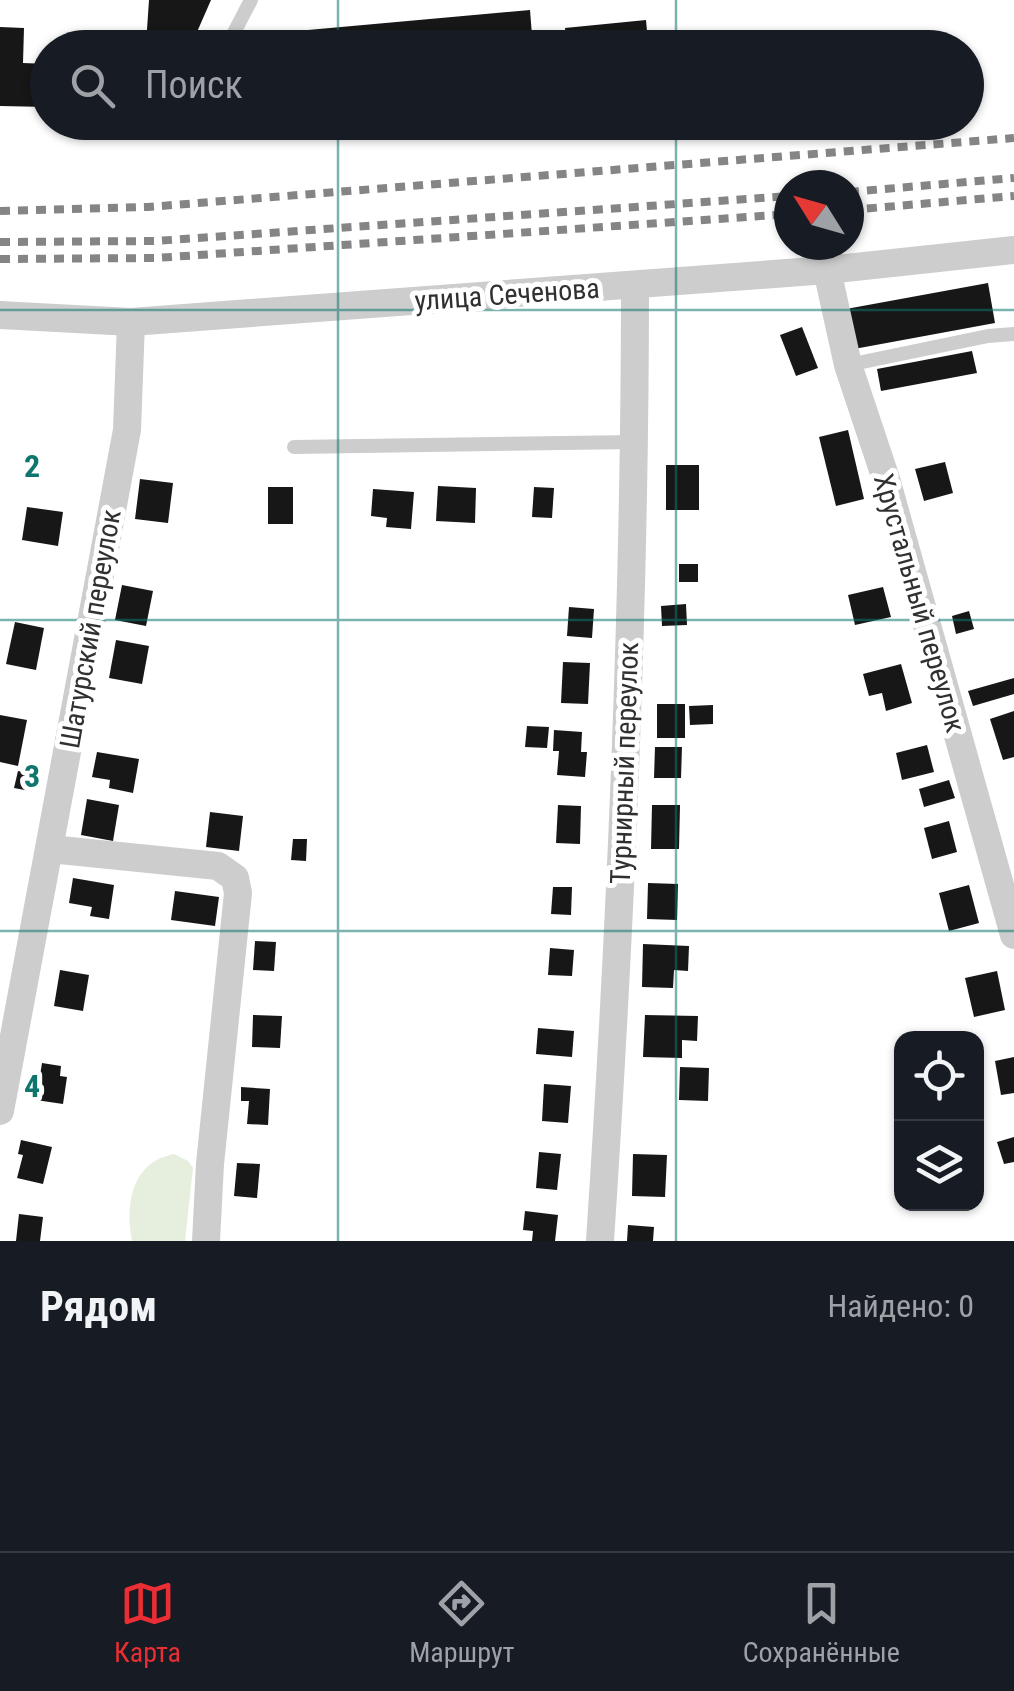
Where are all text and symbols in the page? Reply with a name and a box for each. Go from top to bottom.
search box [30,30,984,140]
icon: search [65,58,120,113]
text: Поиск [145,63,243,107]
north arrow [774,170,864,260]
street label: улица Сеченова [413,272,601,317]
text: 2 [24,447,40,485]
street label: Хрустальный переулок [867,470,972,736]
street label: Шатурский переулок [53,507,128,751]
street label: Турнирный переулок [604,641,645,885]
text: 3 [24,757,40,795]
map controls [894,1031,984,1211]
button: locate [894,1031,984,1121]
text: 4 [24,1067,40,1105]
button: layers [894,1121,984,1211]
text: Рядом [40,1282,157,1331]
text: Найдено: 0 [827,1287,974,1325]
tab: Карта [114,1576,181,1669]
tab: Маршрут [409,1576,515,1669]
tab: Сохранённые [743,1576,900,1669]

